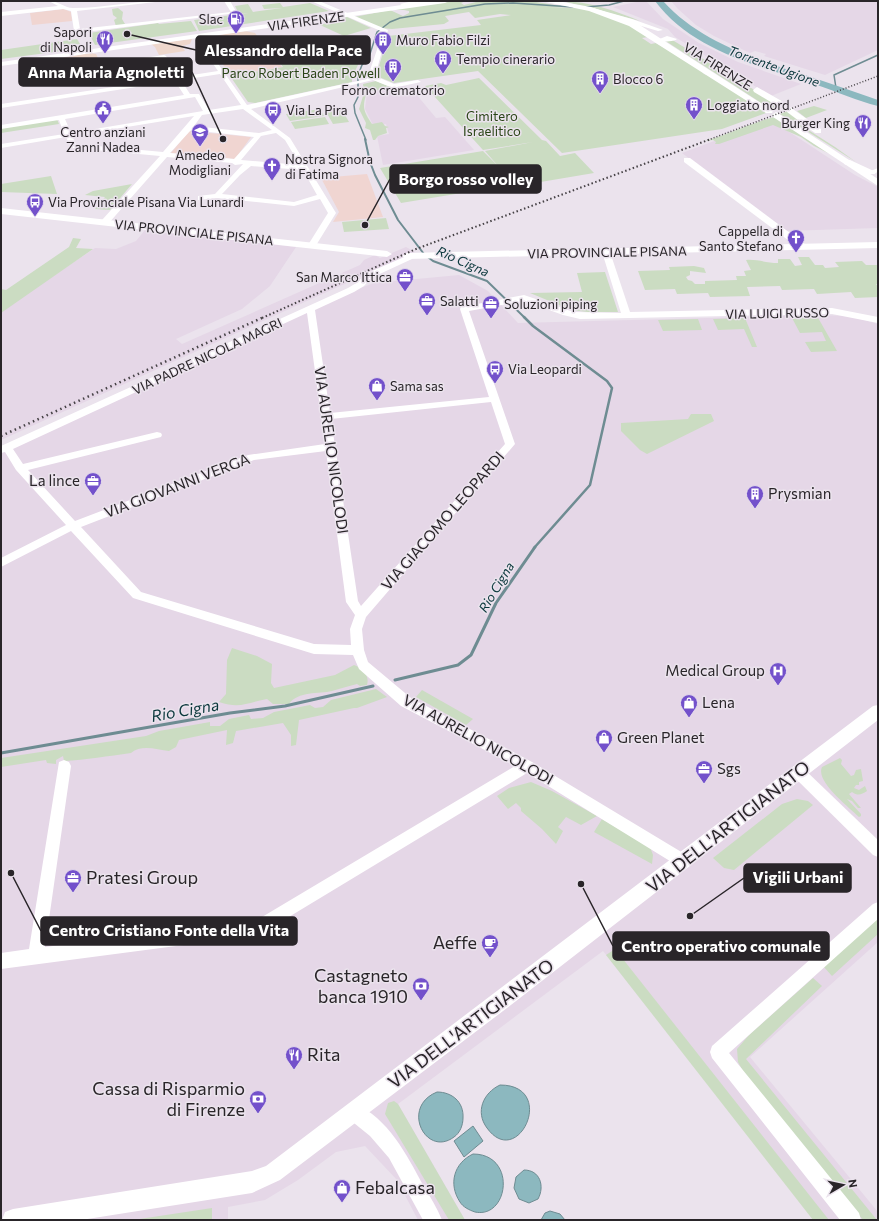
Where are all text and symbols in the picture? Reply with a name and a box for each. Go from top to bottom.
street label: VIA FIRENZE [266,8,346,34]
fuel station icon: Slac [226,9,246,34]
place label: Slac [199,11,223,27]
place label: Sapori di Napoli [40,24,92,55]
restaurant icon: Sapori di Napoli [95,29,115,54]
building icon: Muro Fabio Filzi [373,30,393,55]
place label: Muro Fabio Filzi [396,32,490,48]
callout: Alessandro della Pace [196,36,370,64]
street label: VIA FIRENZE [681,39,755,93]
text: Alessandro della Pace [204,40,362,59]
water label: Torrente Ugione [726,42,822,90]
building icon: Tempio cinerario [433,49,453,74]
place label: Tempio cinerario [456,51,555,67]
building icon: Forno crematorio [383,57,403,82]
callout: Anna Maria Agnoletti [19,58,192,86]
text: Anna Maria Agnoletti [27,62,185,81]
park label: Parco Robert Baden Powell [222,65,380,81]
building icon: Blocco 6 [590,69,610,94]
place label: Blocco 6 [613,71,664,87]
place label: Forno crematorio [341,82,445,98]
building icon: Loggiato nord [684,95,704,120]
place label: Loggiato nord [707,97,790,113]
public building icon: Centro anziani Zanni Nadea [93,99,113,124]
bus stop icon: Via La Pira [263,100,283,125]
place label: Via La Pira [286,102,348,118]
park label: Cimitero Israelitico [463,108,521,139]
restaurant icon: Burger King [853,113,873,138]
place label: Burger King [781,115,850,131]
school or university icon: Amedeo Modigliani [190,122,210,147]
place label: Centro anziani Zanni Nadea [60,124,146,155]
place label: Amedeo Modigliani [169,147,231,178]
place label: Nostra Signora di Fatima [285,151,373,182]
church icon: Nostra Signora di Fatima [262,156,282,181]
callout: Borgo rosso volley [390,165,541,193]
text: Borgo rosso volley [399,169,534,188]
bus stop icon: Via Provinciale Pisana Via Lunardi [25,192,45,217]
place label: Via Provinciale Pisana Via Lunardi [48,194,244,210]
street label: VIA PROVINCIALE PISANA [114,216,274,248]
place label: Cappella di Santo Stefano [699,223,783,254]
church icon: Cappella di Santo Stefano [786,228,806,253]
water label: Rio Cigna [434,242,492,280]
street label: VIA PROVINCIALE PISANA [527,243,687,261]
office icon: San Marco Ittica [395,267,415,292]
place label: San Marco Ittica [296,269,392,285]
office icon: Salatti [417,291,437,316]
place label: Salatti [440,293,479,309]
office icon: Soluzioni piping [481,294,501,319]
place label: Soluzioni piping [504,296,597,312]
street label: VIA LUIGI RUSSO [725,304,829,322]
street label: VIA PADRE NICOLA MAGRI [129,314,285,398]
bus stop icon: Via Leopardi [485,359,505,384]
place label: Via Leopardi [508,361,582,377]
street label: VIA AURELIO NICOLODI [311,365,353,535]
shop icon: Sama sas [367,376,387,401]
place label: Sama sas [390,378,444,394]
street label: VIA GIACOMO LEOPARDI [377,447,508,594]
street label: VIA GIOVANNI VERGA [101,449,252,521]
place label: La lince [29,471,80,489]
office icon: La lince [83,471,103,496]
building icon: Prysmian [745,484,765,509]
place label: Prysmian [768,484,831,502]
water label: Rio Cigna [475,559,517,615]
place label: Medical Group [665,661,765,679]
hospital icon: Medical Group [768,661,788,686]
street label: VIA AURELIO NICOLODI [400,690,557,788]
shop icon: Lena [679,693,699,718]
place label: Lena [702,693,735,711]
water label: Rio Cigna [149,694,220,725]
shop icon: Green Planet [594,728,614,753]
place label: Green Planet [617,728,705,746]
street label: VIA DELL'ARTIGIANATO [641,755,814,897]
office icon: Sgs [694,759,714,784]
place label: Sgs [717,759,741,777]
callout: Vigili Urbani [744,864,851,892]
place label: Pratesi Group [86,866,198,888]
text: Vigili Urbani [753,867,843,886]
office icon: Pratesi Group [63,868,83,893]
callout: Centro Cristiano Fonte della Vita [41,917,297,945]
text: Centro Cristiano Fonte della Vita [49,920,289,939]
place label: Aeffe [433,931,477,953]
callout: Centro operativo comunale [613,932,829,960]
cafe icon: Aeffe [480,933,500,958]
text: Centro operativo comunale [621,936,821,955]
street label: VIA DELL'ARTIGIANATO [383,954,558,1093]
place label: Castagneto banca 1910 [314,964,408,1007]
bank icon: Castagneto banca 1910 [411,976,431,1001]
place label: Rita [307,1043,340,1065]
restaurant icon: Rita [284,1045,304,1070]
place label: Cassa di Risparmio di Firenze [92,1077,245,1120]
bank icon: Cassa di Risparmio di Firenze [248,1089,268,1114]
north arrow [823,1165,863,1205]
place label: Febalcasa [355,1176,435,1198]
shop icon: Febalcasa [332,1178,352,1203]
text: N [846,1178,860,1188]

